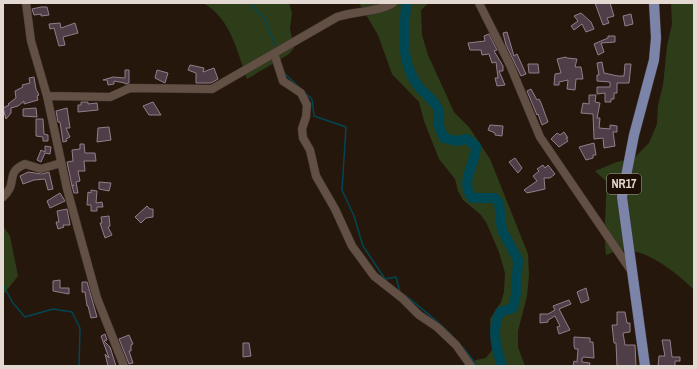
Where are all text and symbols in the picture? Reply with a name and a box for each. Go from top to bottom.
road number: NR17 [607,174,641,194]

